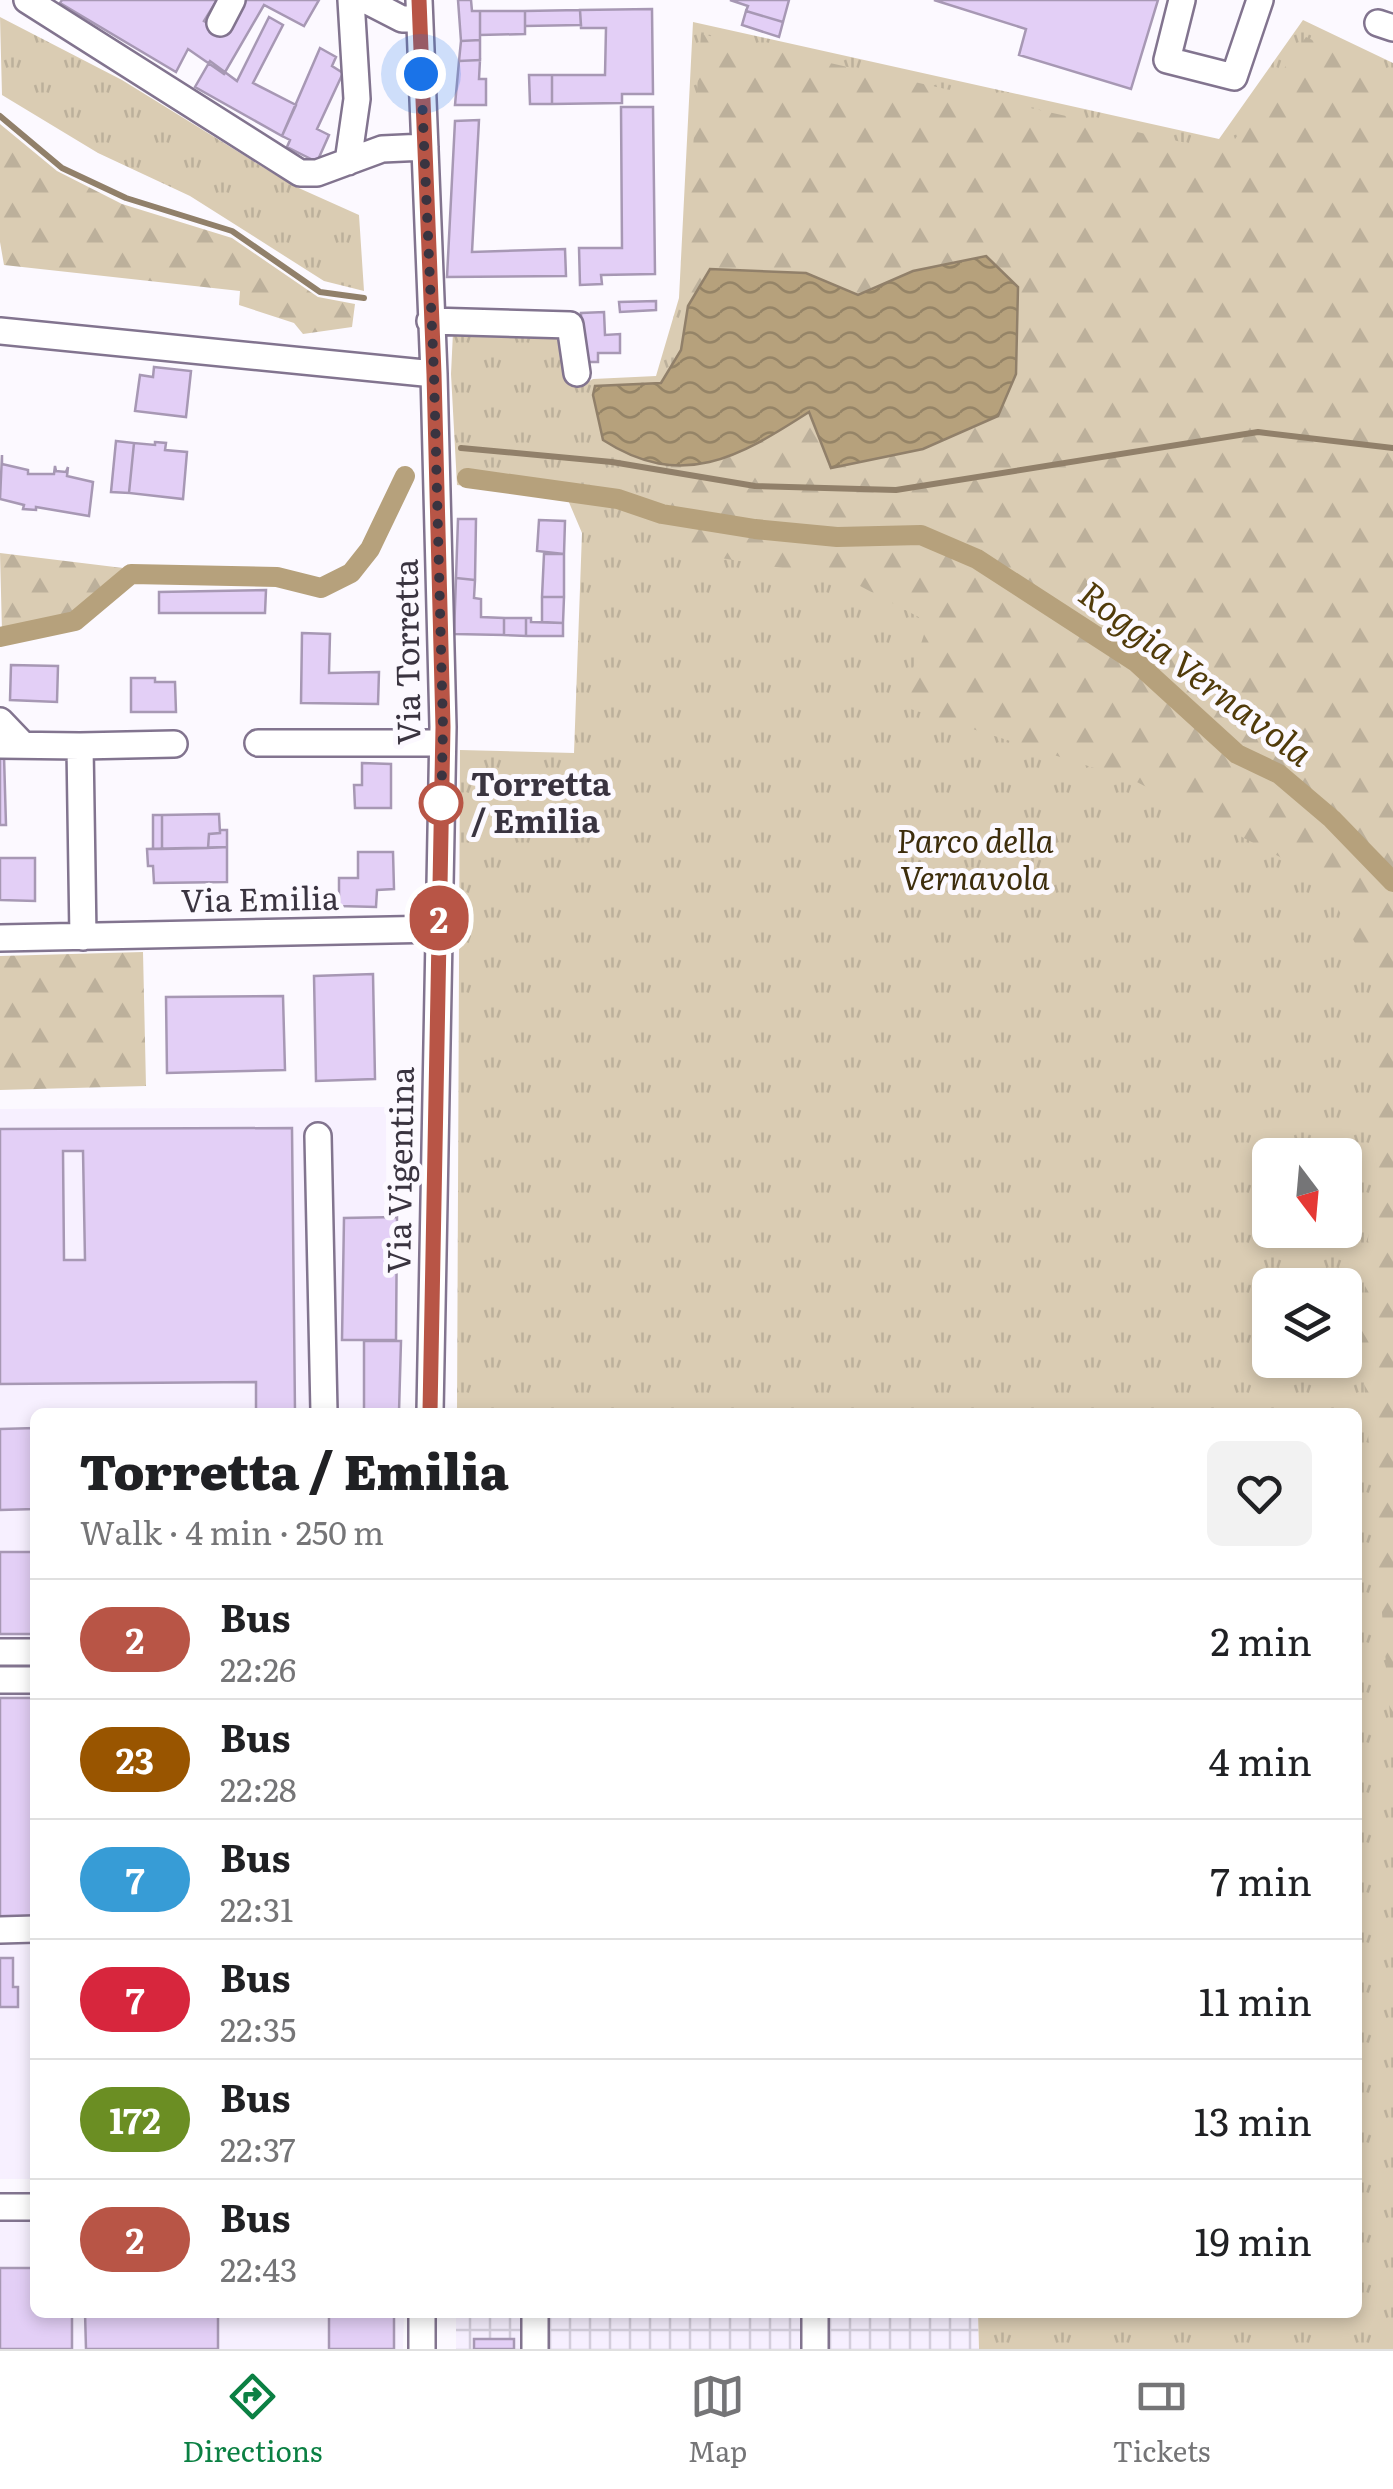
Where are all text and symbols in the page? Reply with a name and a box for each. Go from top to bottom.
your location [396,49,446,99]
street label: Via Torretta [379,558,431,746]
water label: Roggia Vernavola [1069,566,1325,777]
place label: Torretta / Emilia [471,758,611,843]
marker: Torretta / Emilia [420,782,462,824]
park label: Parco della Vernavola [896,815,1055,900]
street label: Via Emilia [180,872,340,922]
line badge: 2 [406,886,472,950]
text: 2 [430,892,448,944]
street label: Via Vigentina [372,1065,424,1274]
north arrow [1252,1138,1362,1248]
map controls [1252,1138,1362,1378]
button: layers [1252,1268,1362,1378]
text: Torretta / Emilia [80,1434,509,1505]
button: heart [1207,1441,1312,1546]
text: Walk · 4 min · 250 m [80,1507,384,1555]
text: Bus [220,1587,291,1644]
text: 2 min [1210,1611,1312,1668]
text: 2 [126,1613,144,1665]
text: 22:26 [220,1644,296,1692]
text: Bus [220,1707,291,1764]
text: 4 min [1209,1731,1312,1788]
text: 23 [116,1733,154,1785]
text: 22:28 [220,1764,297,1812]
text: Bus [220,1827,291,1884]
text: 7 min [1210,1851,1312,1908]
text: 7 [125,1853,145,1905]
text: 22:31 [220,1884,293,1932]
text: Bus [220,1947,291,2004]
text: 11 min [1199,1971,1312,2028]
text: 7 [125,1973,145,2025]
text: 22:35 [220,2004,296,2052]
text: Bus [220,2067,291,2124]
text: 13 min [1194,2091,1312,2148]
text: 172 [109,2093,161,2145]
text: 22:37 [220,2124,295,2172]
text: Bus [220,2187,291,2244]
text: 19 min [1194,2211,1312,2268]
text: 2 [126,2213,144,2265]
text: 22:43 [220,2244,297,2292]
tab: Directions [183,2369,323,2471]
tab: Map [688,2369,747,2471]
tab: Tickets [1113,2369,1210,2471]

